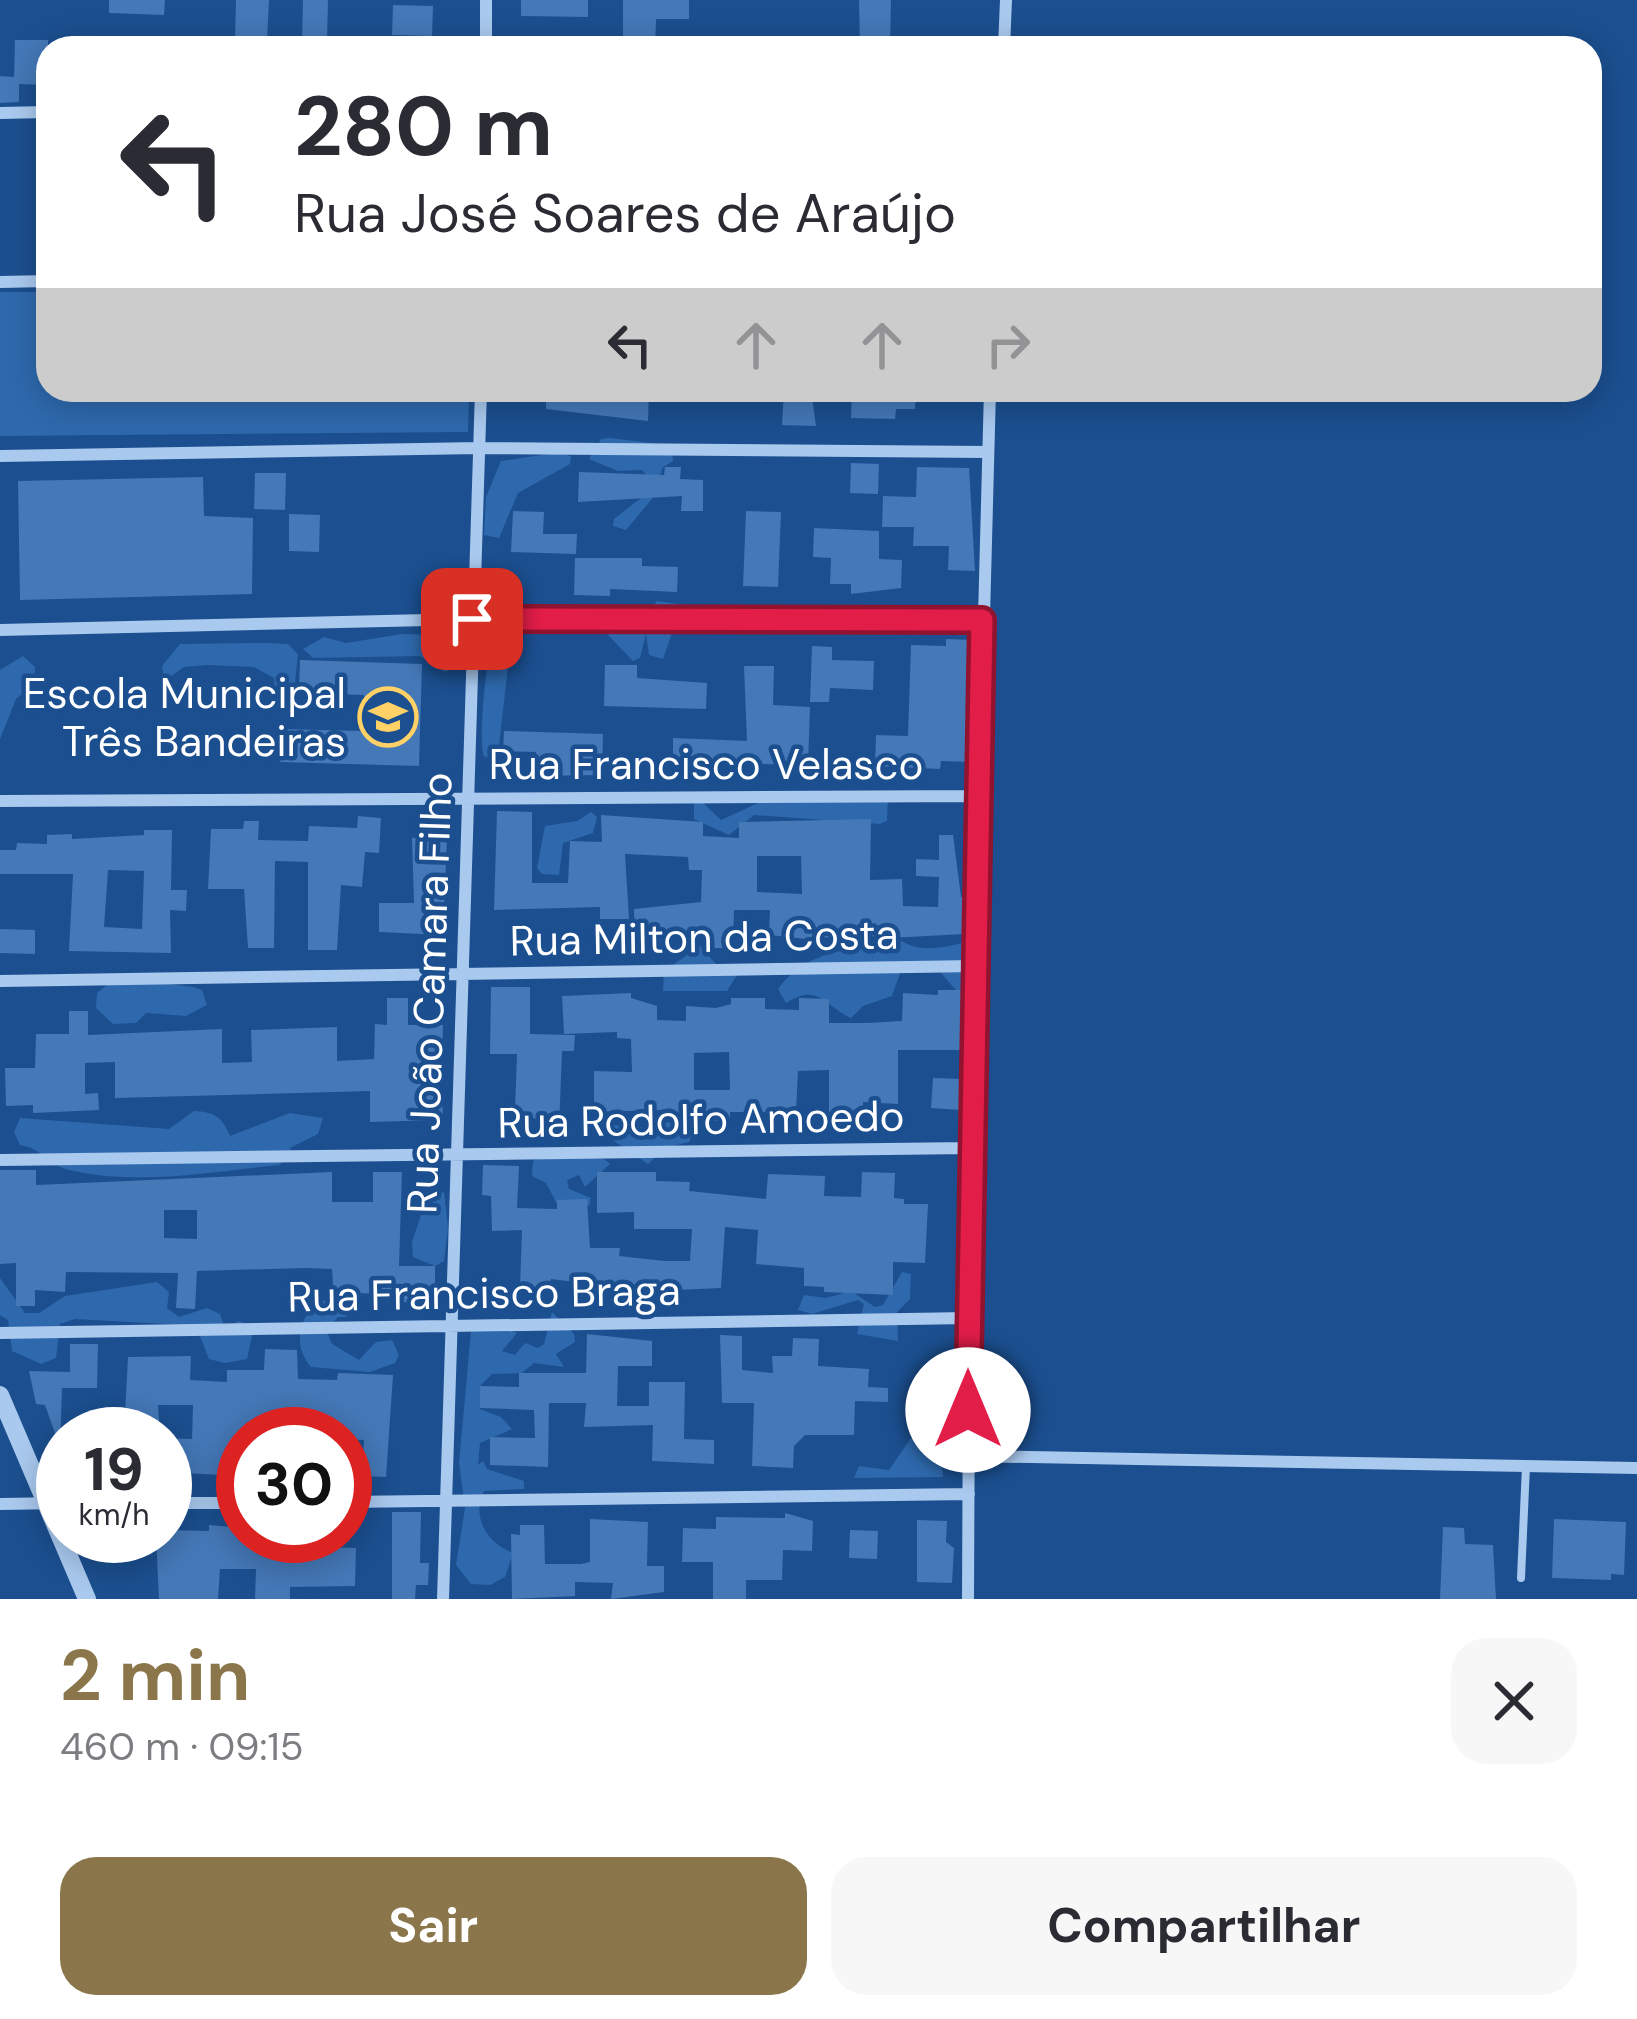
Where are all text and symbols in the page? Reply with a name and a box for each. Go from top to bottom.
text: 280 m [294,72,553,181]
icon: left [96,84,252,240]
text: Rua José Soares de Araújo [294,178,956,249]
icon: left [597,312,663,378]
icon: ahead [723,312,789,378]
icon: ahead [849,312,915,378]
icon: right [975,312,1041,378]
pin [421,568,523,670]
icon: arrive [439,586,505,652]
place label: Escola Municipal Três Bandeiras [23,666,346,769]
school or university icon: Escola Municipal Três Bandeiras [357,686,419,748]
street label: Rua Francisco Velasco [489,737,923,792]
street label: Rua João Camara Filho [394,771,465,1215]
street label: Rua Milton da Costa [509,907,899,968]
street label: Rua Rodolfo Amoedo [497,1088,905,1151]
street label: Rua Francisco Braga [287,1263,681,1324]
position arrow [905,1347,1031,1473]
speed limit sign: 30 [216,1407,372,1563]
text: 19 [84,1430,144,1509]
text: km/h [79,1495,149,1534]
text: 2 min [60,1629,250,1722]
button: close [1451,1638,1577,1764]
text: 460 m · 09:15 [60,1721,303,1772]
button: Sair [60,1857,807,1995]
button: Compartilhar [831,1857,1577,1995]

